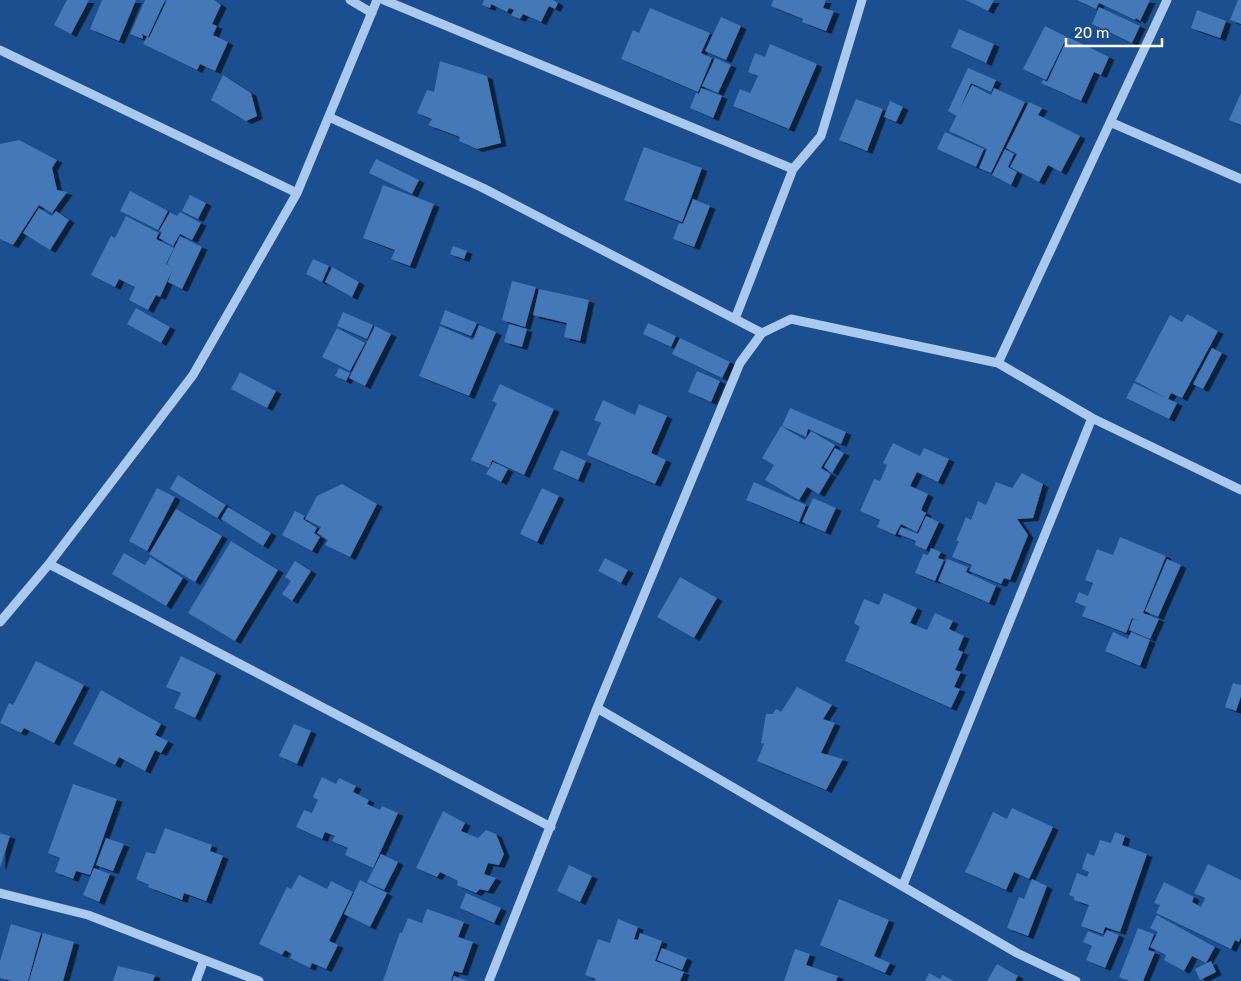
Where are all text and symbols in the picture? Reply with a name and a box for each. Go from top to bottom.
scale bar [1066,15,1162,47]
text: 20 m [1074,24,1109,42]

